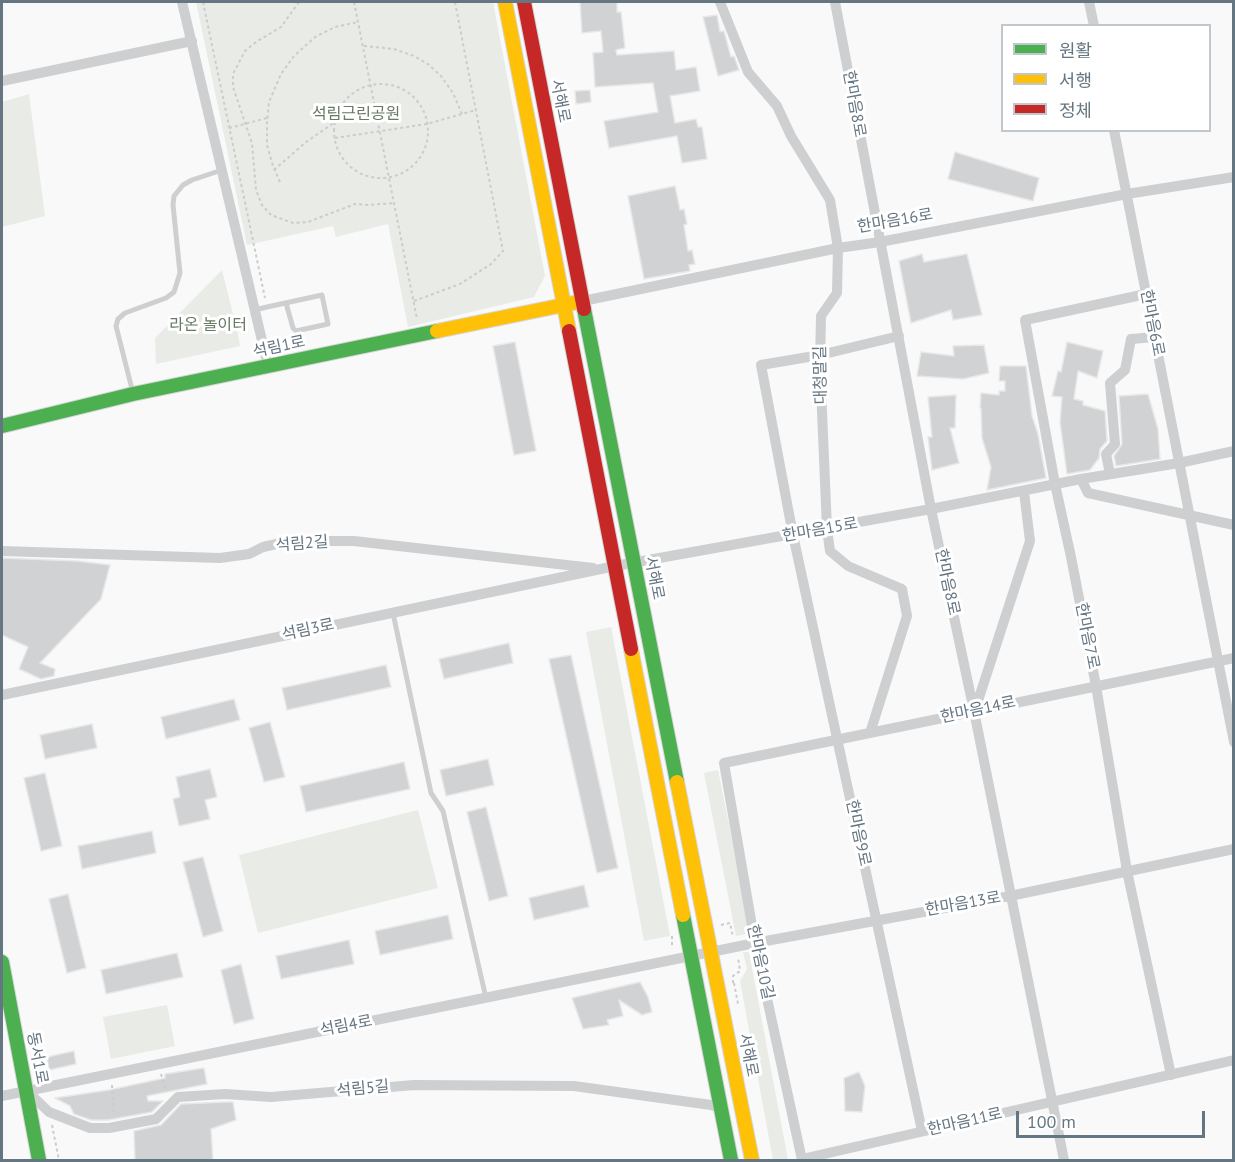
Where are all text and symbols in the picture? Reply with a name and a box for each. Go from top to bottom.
legend [1001,24,1211,132]
text: 원활 [1059,39,1092,62]
street label: 한마음8로 [839,69,869,139]
text: 서행 [1059,69,1092,92]
street label: 서해로 [546,77,574,125]
text: 정체 [1059,99,1092,122]
park label: 석림근린공원 [312,104,400,124]
street label: 한마음16로 [856,205,934,237]
street label: 한마음6로 [1136,288,1168,358]
park label: 라온 놀이터 [169,315,247,335]
street label: 석림1로 [251,332,307,362]
street label: 대청말길 [811,345,831,405]
street label: 한마음15로 [781,514,859,546]
street label: 석림2길 [275,533,329,555]
street label: 한마음8로 [931,547,963,617]
street label: 서해로 [640,554,668,602]
street label: 한마음7로 [1071,601,1103,671]
street label: 석림3로 [280,615,336,645]
street label: 한마음14로 [939,693,1017,727]
street label: 한마음9로 [842,798,874,868]
street label: 한마음13로 [924,888,1002,920]
street label: 한마음10길 [743,923,777,1001]
street label: 석림4로 [318,1012,374,1040]
street label: 동서1로 [23,1030,51,1086]
street label: 서해로 [734,1031,762,1079]
street label: 석림5길 [336,1077,390,1101]
scale bar [1019,1099,1208,1137]
street label: 한마음11로 [926,1104,1004,1140]
text: 100 m [1027,1110,1076,1133]

